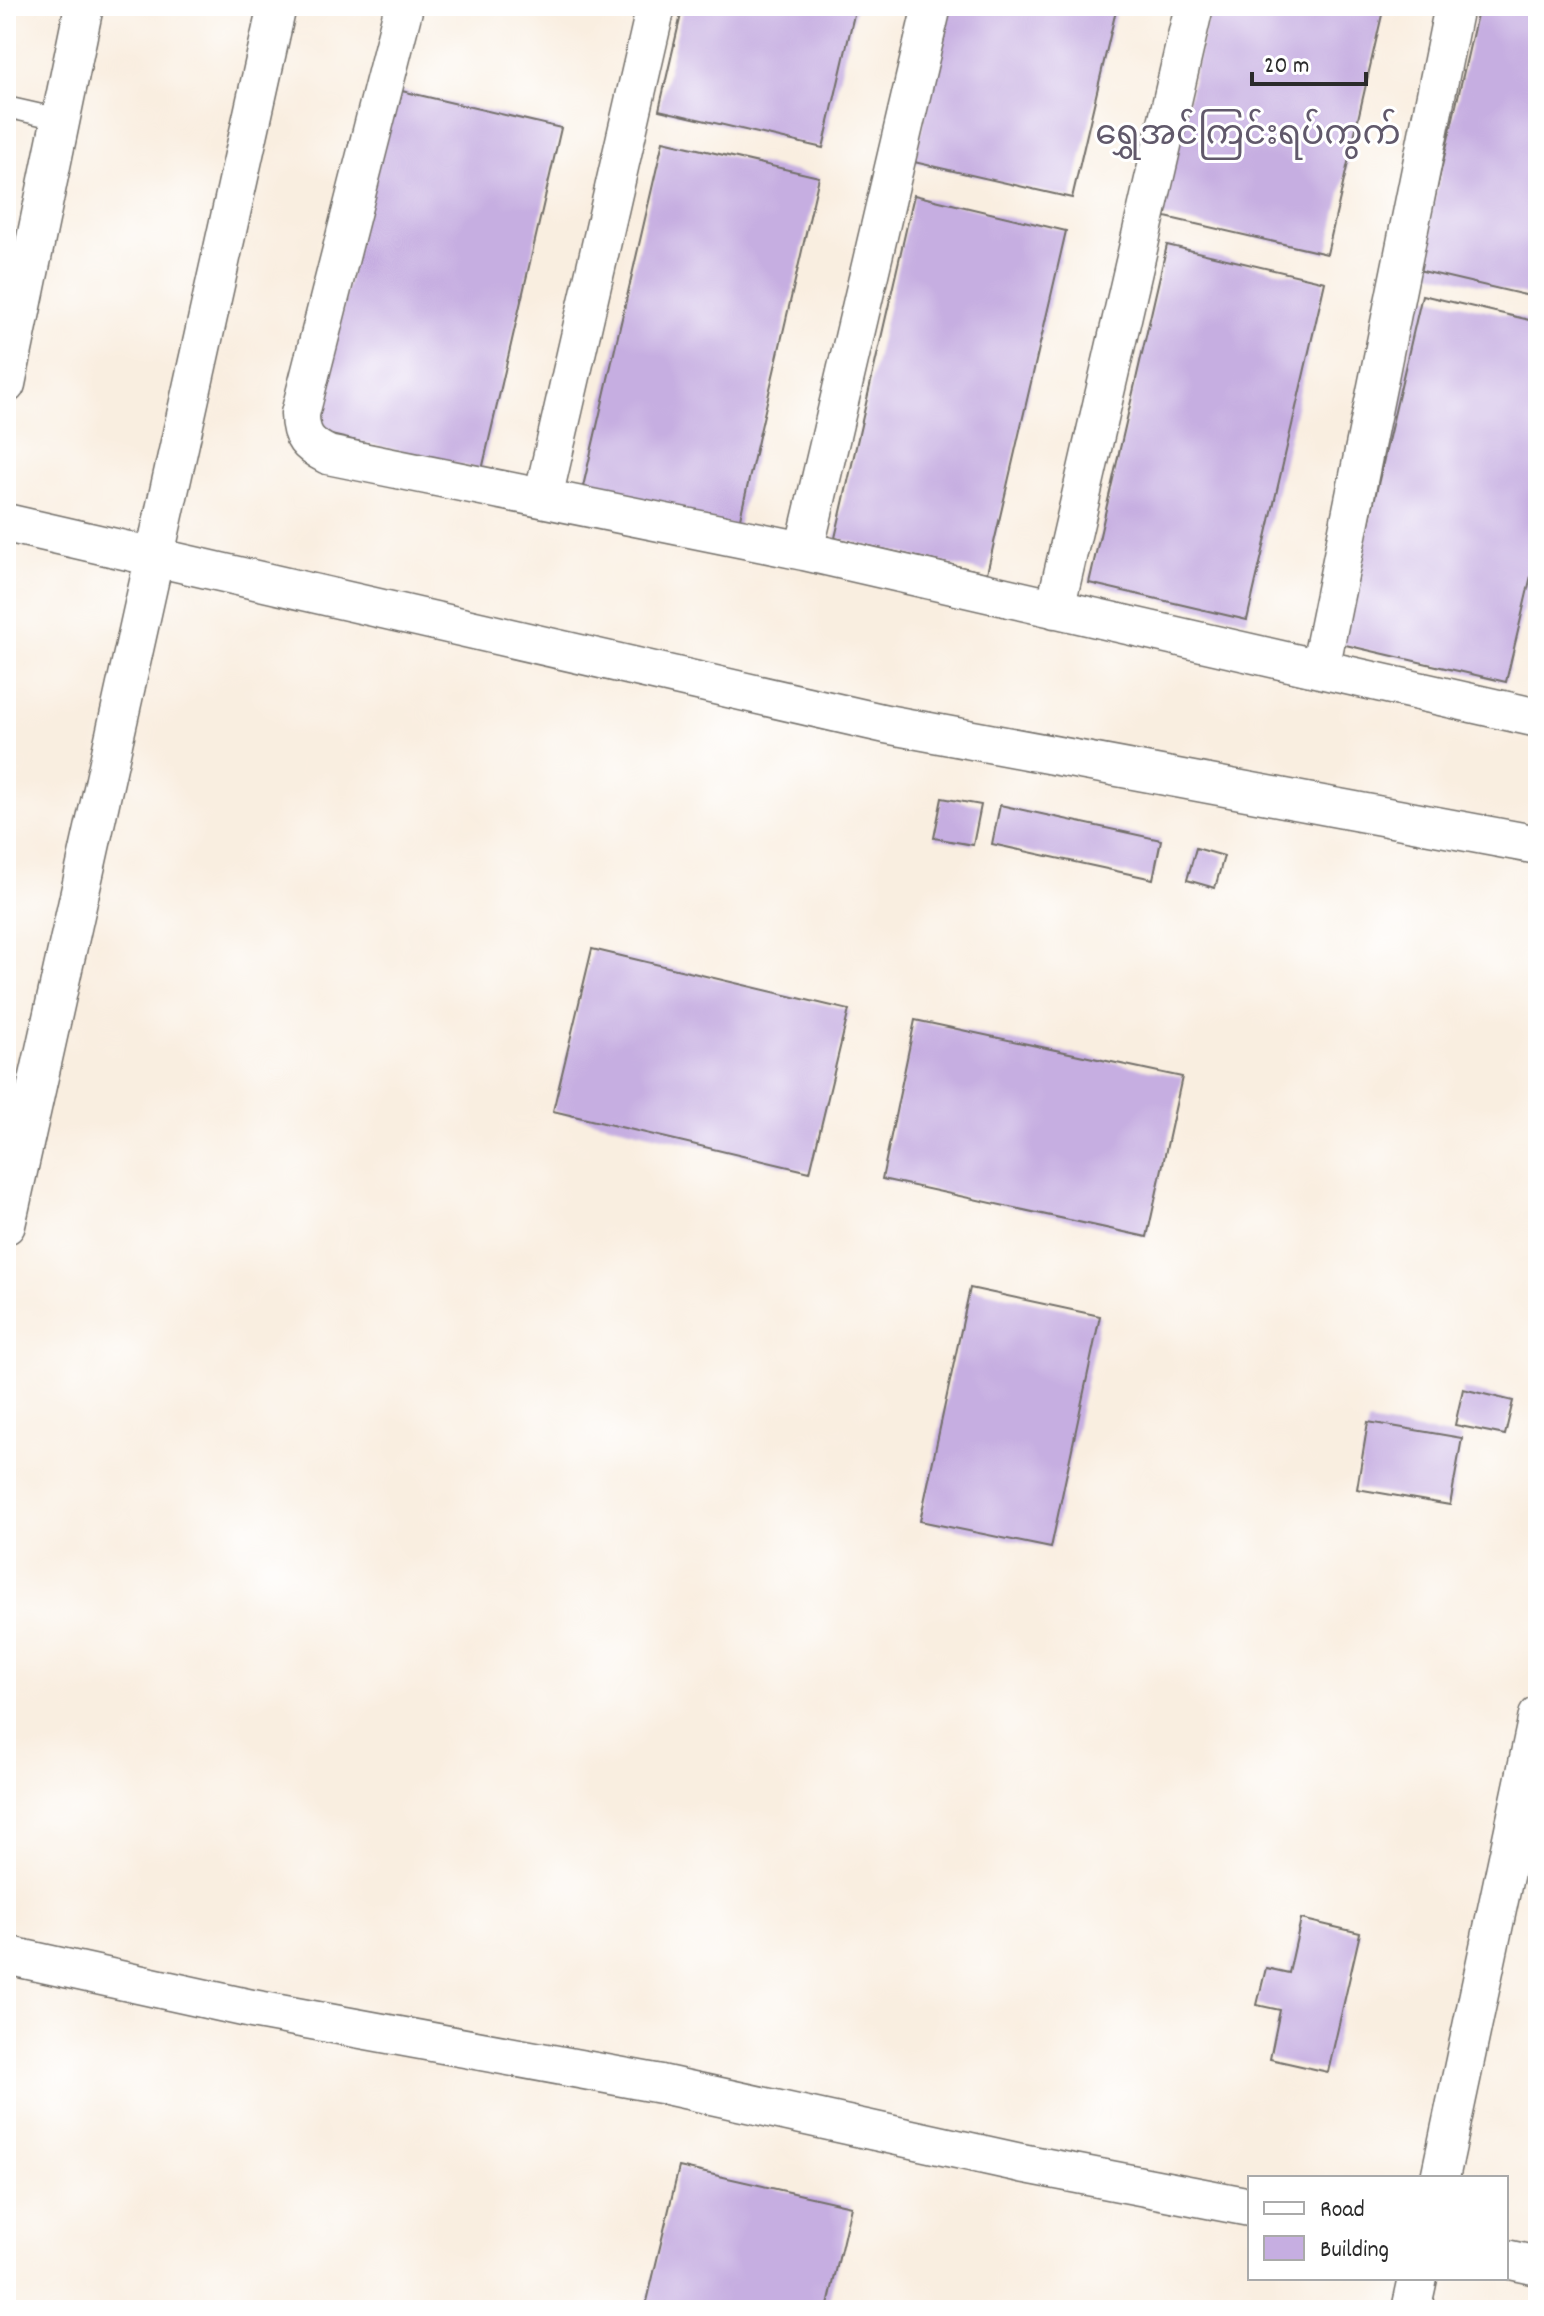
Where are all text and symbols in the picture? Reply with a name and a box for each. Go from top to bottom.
scale bar [1252,36,1366,86]
text: 20 m [1264,50,1310,84]
district label: ရွှေအင်ကြင်းရပ်ကွက် [1095,108,1401,162]
legend [1248,2176,1508,2280]
text: Road [1320,2194,1365,2228]
text: Building [1320,2234,1389,2268]

